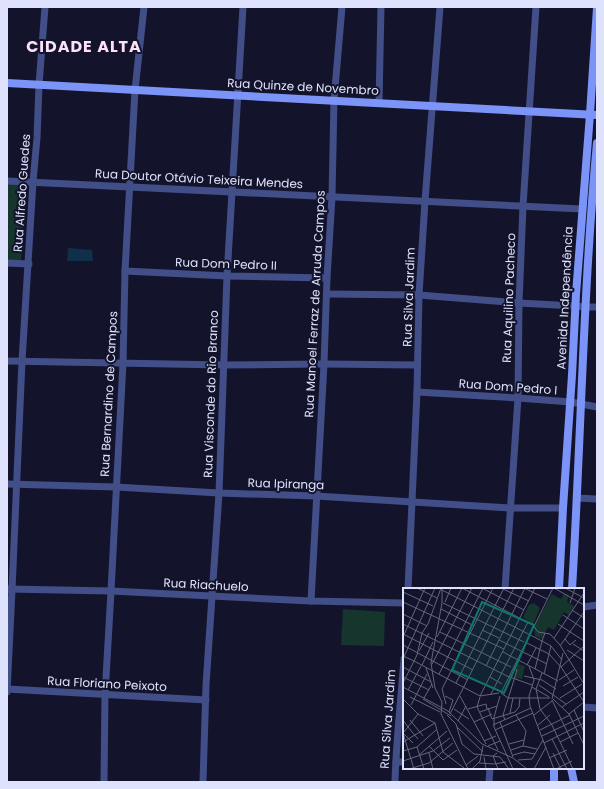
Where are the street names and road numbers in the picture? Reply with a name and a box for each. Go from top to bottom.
street label: Rua Quinze de Novembro [227,74,380,99]
street label: Rua Alfredo Guedes [9,133,34,253]
street label: Rua Doutor Otávio Teixeira Mendes [95,165,304,192]
street label: Rua Manoel Ferraz de Arruda Campos [300,190,329,418]
street label: Avenida Independência [552,226,577,370]
street label: Rua Aquilino Pacheco [498,232,519,363]
street label: Rua Silva Jardim [398,247,419,347]
street label: Rua Dom Pedro II [175,253,277,274]
street label: Rua Visconde do Rio Branco [199,310,222,478]
street label: Rua Bernardino de Campos [96,311,121,477]
street label: Rua Dom Pedro I [458,375,558,398]
street label: Rua Ipiranga [247,474,325,493]
street label: Rua Riachuelo [163,574,249,595]
street label: Rua Silva Jardim [376,669,399,769]
street label: Rua Floriano Peixoto [47,672,168,695]

